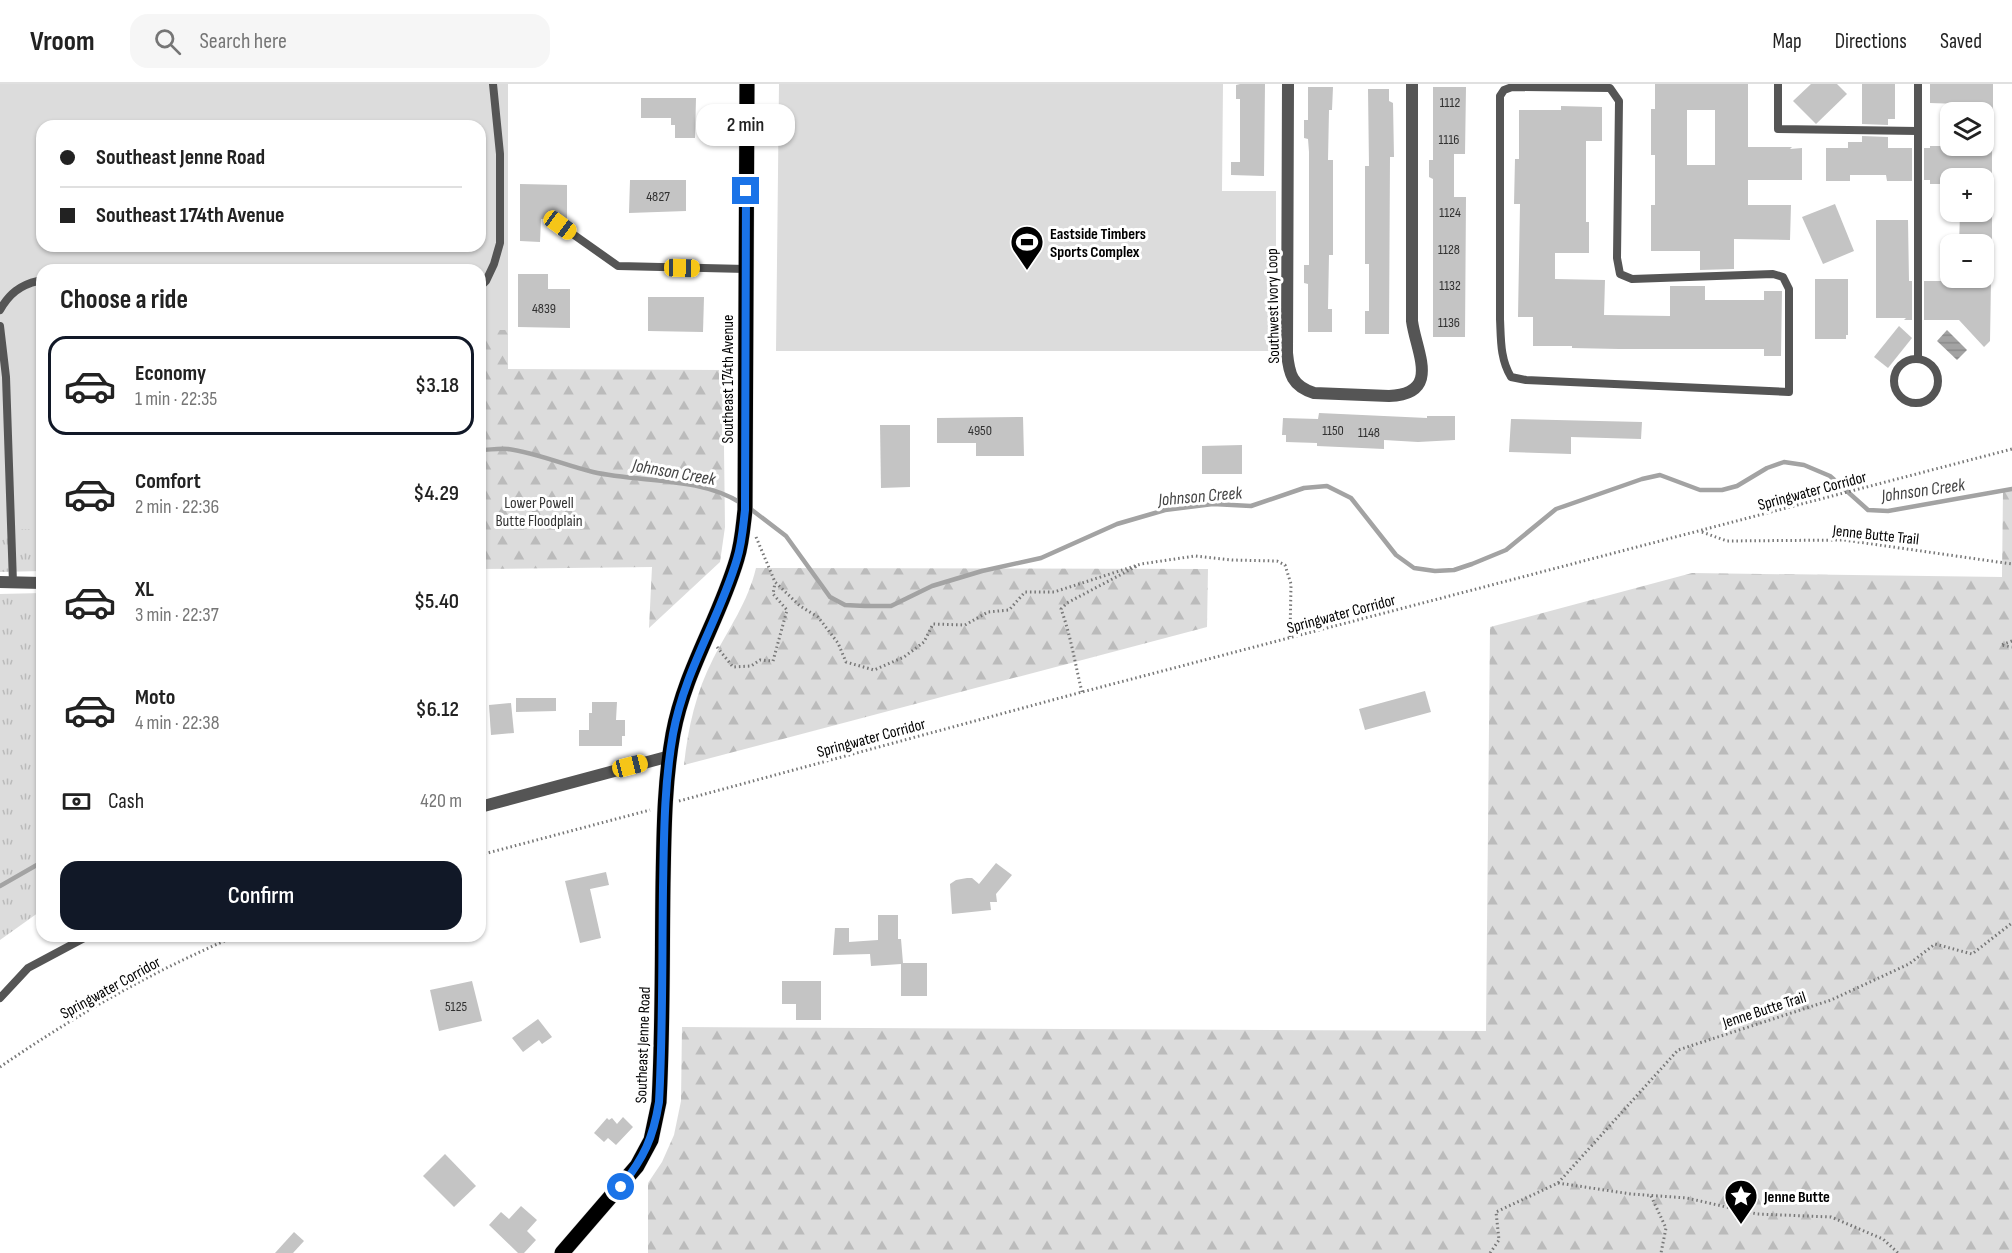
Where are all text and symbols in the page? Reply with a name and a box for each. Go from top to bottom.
search box [130,14,550,68]
text: Vroom [30,25,94,58]
icon: search [151,25,184,58]
text: Search here [199,28,287,55]
text: Map [1772,29,1802,54]
text: Directions [1835,29,1907,54]
text: Saved [1940,29,1982,54]
house number: 1112 [1440,94,1461,111]
map controls [1940,102,1994,288]
button: layers [1940,102,1994,156]
callout: 2 min [696,104,795,146]
text: 2 min [727,113,764,137]
house number: 1116 [1439,131,1459,148]
text: Southeast Jenne Road [96,144,265,171]
button: + [1940,168,1994,222]
route end [732,177,759,204]
house number: 4827 [646,188,670,205]
text: Southeast 174th Avenue [96,202,284,229]
house number: 1124 [1439,204,1461,221]
car [540,207,580,243]
sports icon: Eastside Timbers Sports Complex [1009,224,1045,271]
place label: Eastside Timbers Sports Complex [1050,225,1146,262]
button: − [1940,234,1994,288]
house number: 1128 [1438,241,1460,258]
street label: Southwest Ivory Loop [1263,248,1284,364]
car [664,259,700,277]
house number: 1132 [1439,277,1461,294]
text: Choose a ride [60,284,188,316]
house number: 4839 [532,300,556,317]
house number: 1136 [1438,314,1460,331]
street label: Southeast 174th Avenue [719,315,738,443]
icon: car [63,359,117,413]
text: Economy [135,360,206,387]
text: $3.18 [415,372,459,399]
text: 1 min · 22:35 [135,387,217,411]
house number: 4950 [968,422,992,439]
house number: 1150 [1322,422,1344,439]
house number: 1148 [1358,424,1380,441]
water label: Johnson Creek [630,455,718,490]
icon: car [63,467,117,521]
text: Comfort [135,468,201,495]
street label: Springwater Corridor [1756,468,1869,515]
water label: Johnson Creek [1879,474,1967,507]
text: $4.29 [413,480,459,507]
water label: Johnson Creek [1156,482,1244,511]
park label: Lower Powell Butte Floodplain [496,494,583,531]
text: 2 min · 22:36 [135,495,219,519]
street label: Jenne Butte Trail [1831,521,1920,549]
icon: car [63,575,117,629]
text: XL [135,576,154,603]
text: $5.40 [414,588,459,615]
street label: Springwater Corridor [1285,591,1398,638]
text: 3 min · 22:37 [135,603,219,627]
icon: car [63,683,117,737]
text: Moto [135,684,175,711]
text: $6.12 [416,696,459,723]
text: 4 min · 22:38 [135,711,219,735]
street label: Springwater Corridor [815,715,928,762]
car [610,753,650,779]
icon: cash [60,785,93,818]
text: Cash [108,788,144,815]
text: 420 m [420,789,462,813]
button: Confirm [60,861,462,930]
street label: Springwater Corridor [57,953,165,1024]
street label: Southeast Jenne Road [632,986,655,1104]
street label: Jenne Butte Trail [1719,988,1809,1033]
house number: 5125 [445,998,467,1015]
route start [607,1173,634,1200]
place icon: Jenne Butte [1723,1178,1759,1225]
place label: Jenne Butte [1763,1188,1830,1207]

